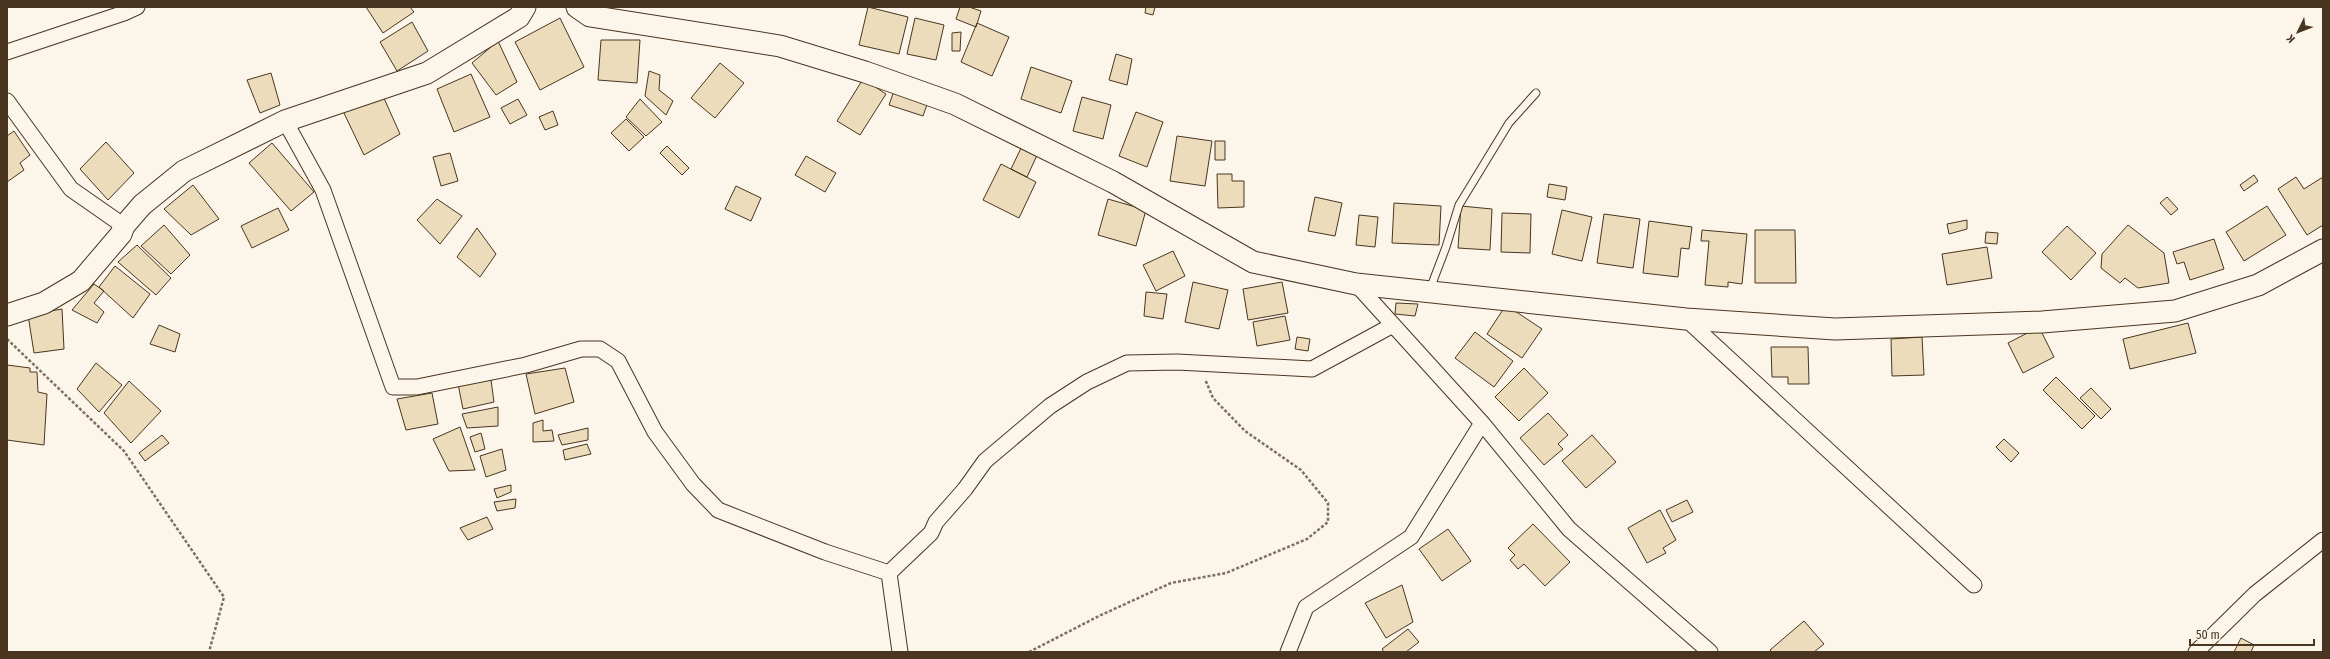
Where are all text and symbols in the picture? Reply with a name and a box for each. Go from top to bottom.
north arrow [2278,12,2318,52]
text: K [2284,31,2298,45]
scale bar [2190,621,2314,647]
text: 50 m [2196,628,2220,642]

